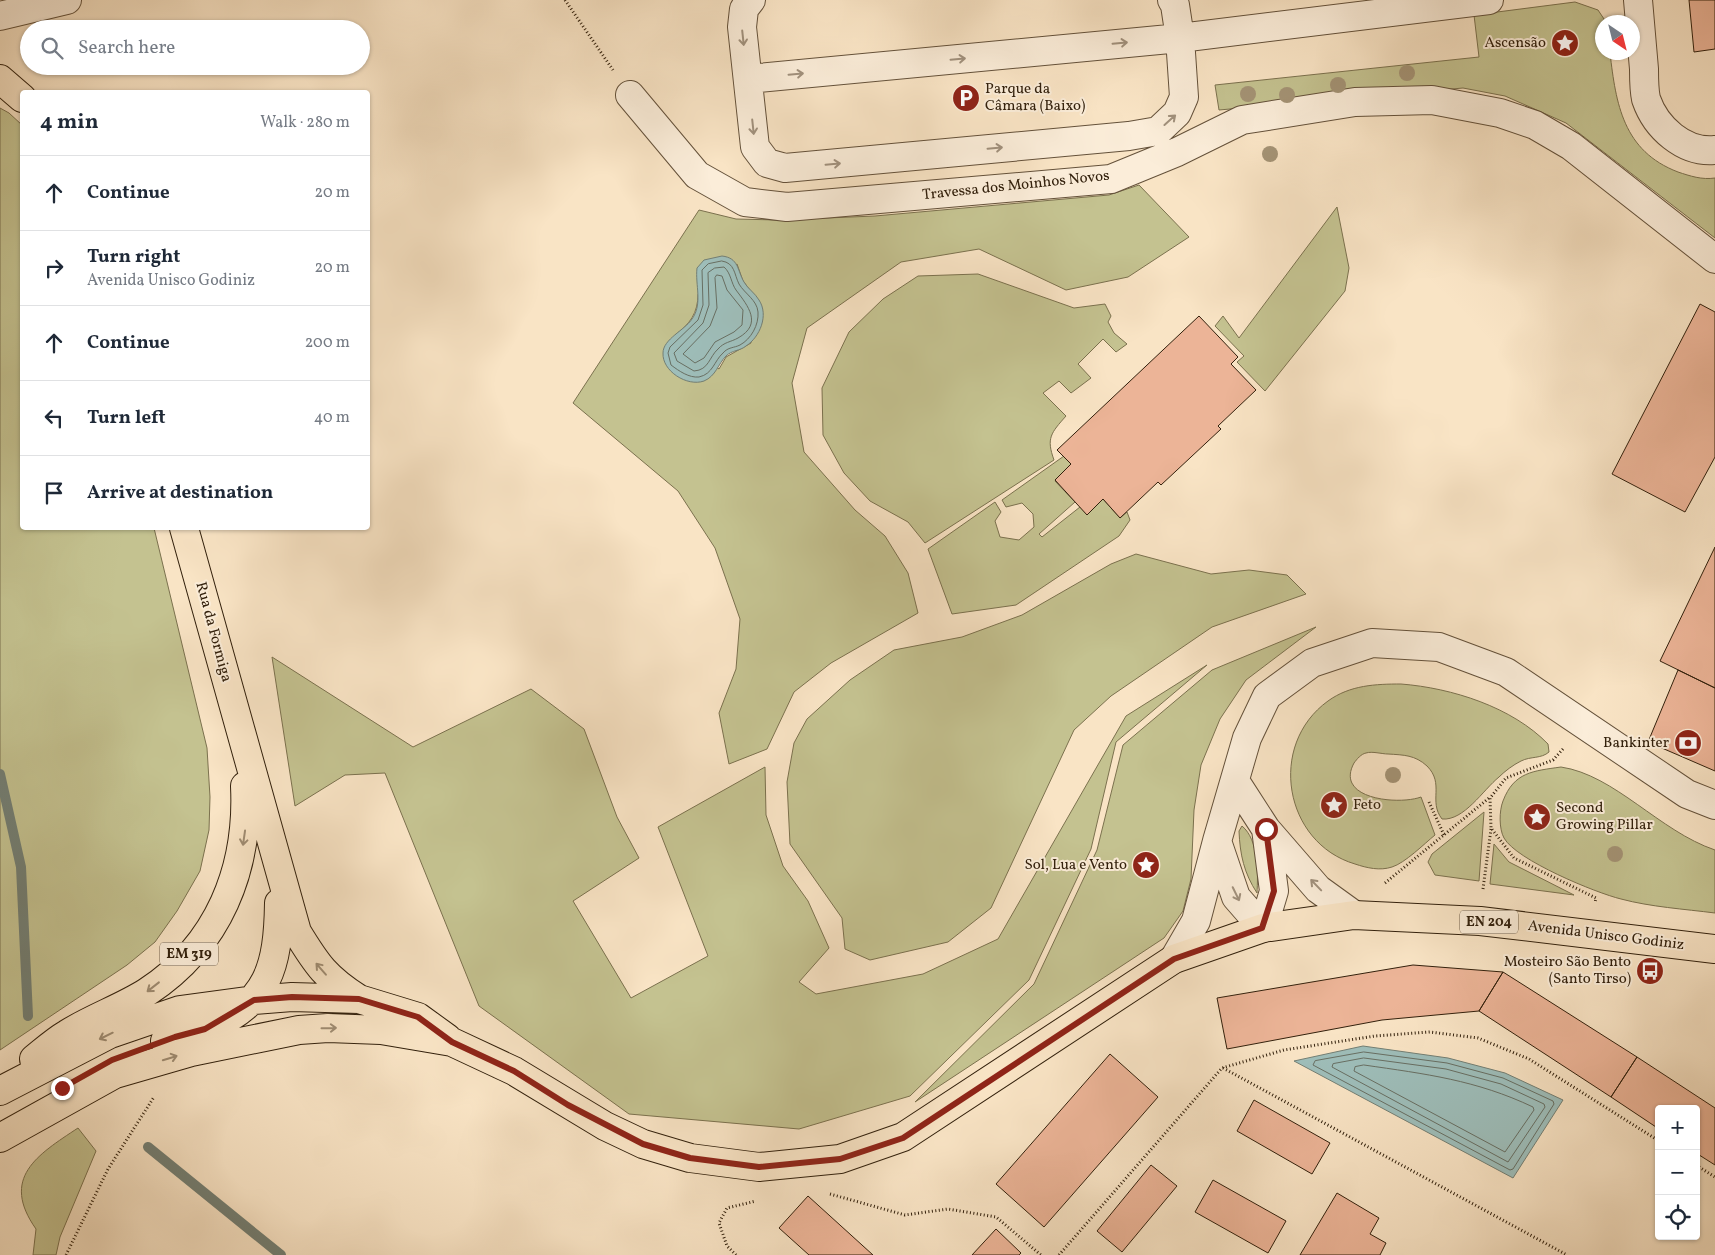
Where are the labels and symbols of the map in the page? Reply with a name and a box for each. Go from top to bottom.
north arrow [1595,15,1640,60]
place icon: Ascensão [1550,28,1580,58]
one-way arrow [738,30,748,46]
place label: Ascensão [1484,33,1546,54]
one-way arrow [1111,39,1127,48]
one-way arrow [950,54,966,64]
one-way arrow [788,70,804,79]
place label: Parque da Câmara (Baixo) [985,79,1085,117]
parking icon: Parque da Câmara (Baixo) [951,83,981,113]
one-way arrow [1163,114,1176,126]
one-way arrow [748,119,758,135]
one-way arrow [987,144,1003,153]
one-way arrow [825,159,841,168]
street label: Travessa dos Moinhos Novos [921,166,1111,206]
street label: Rua da Formiga [190,580,236,684]
bank icon: Bankinter [1673,728,1703,758]
place label: Bankinter [1603,733,1669,754]
place icon: Feto [1319,790,1349,820]
place label: Feto [1353,795,1381,816]
place label: Second Growing Pillar [1556,798,1653,836]
place icon: Second Growing Pillar [1522,802,1552,832]
route start [1255,818,1278,841]
one-way arrow [239,830,249,846]
place icon: Sol, Lua e Vento [1131,850,1161,880]
place label: Sol, Lua e Vento [1025,855,1127,876]
one-way arrow [1310,879,1322,891]
one-way arrow [1231,886,1241,901]
road number: EN 204 [1460,910,1518,934]
street label: Avenida Unisco Godiniz [1527,916,1685,956]
road number: EM 319 [160,942,218,966]
place label: Mosteiro São Bento (Santo Tirso) [1504,952,1631,990]
bus stop icon: Mosteiro São Bento (Santo Tirso) [1635,956,1665,986]
one-way arrow [316,962,327,975]
one-way arrow [146,981,159,992]
one-way arrow [320,1023,337,1033]
one-way arrow [98,1032,113,1042]
one-way arrow [161,1053,177,1063]
route end [51,1077,74,1100]

